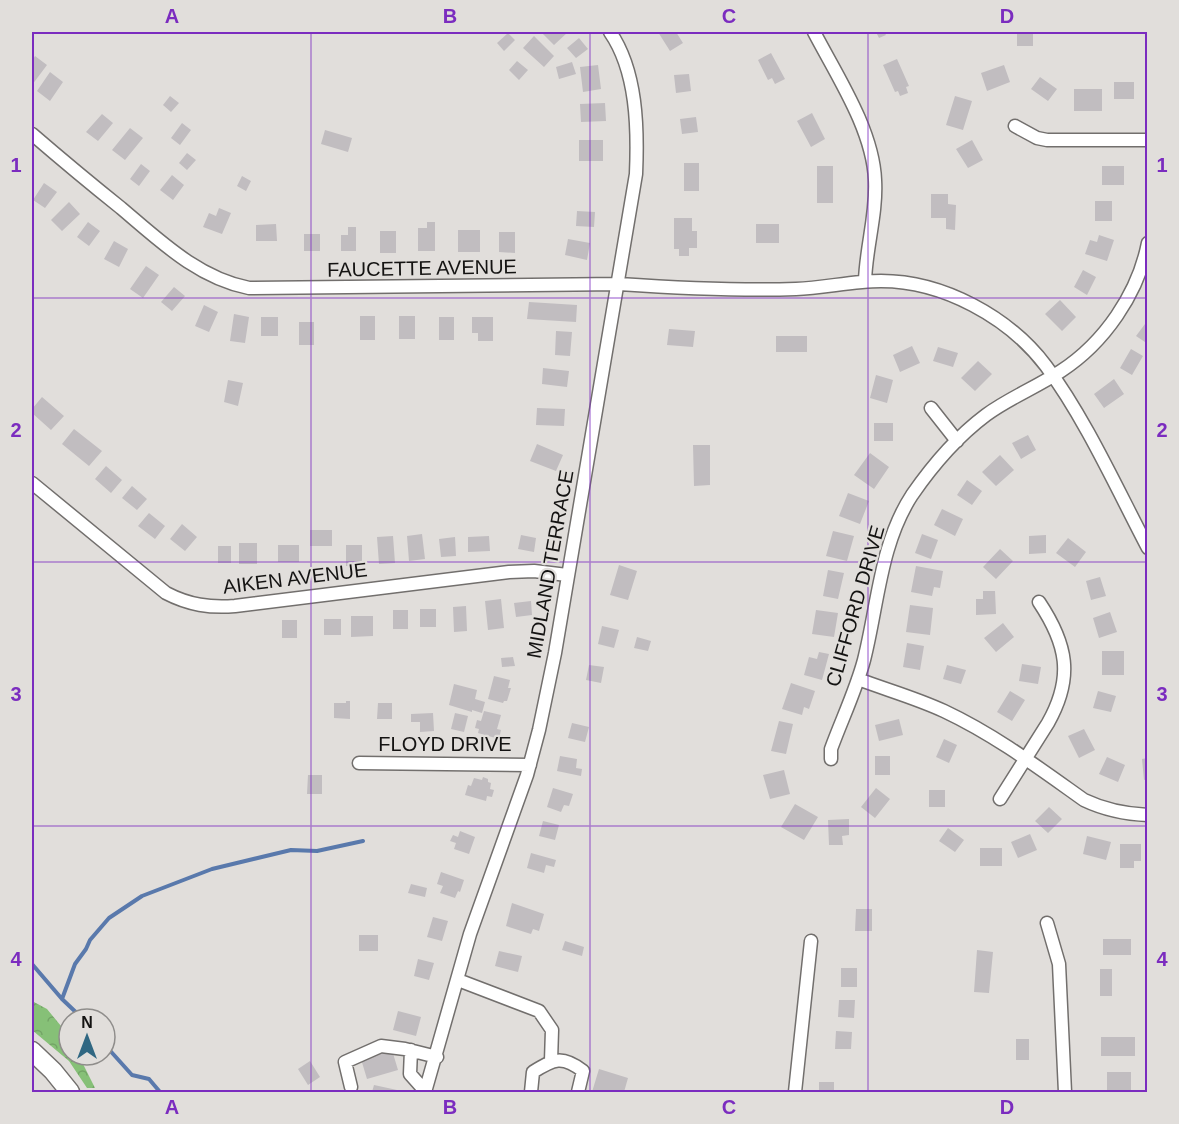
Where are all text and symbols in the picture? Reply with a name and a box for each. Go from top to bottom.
text: A [165,5,179,27]
text: B [443,5,457,27]
text: C [722,5,736,27]
text: D [1000,5,1014,27]
text: 1 [10,154,22,176]
text: 1 [1156,154,1168,176]
street label: FAUCETTE AVENUE [327,255,517,281]
text: 2 [10,419,22,441]
text: 2 [1156,419,1168,441]
street label: MIDLAND TERRACE [523,468,577,660]
street label: CLIFFORD DRIVE [821,523,889,689]
street label: AIKEN AVENUE [222,558,368,598]
text: 3 [10,683,22,705]
text: 3 [1156,683,1168,705]
street label: FLOYD DRIVE [378,733,512,755]
text: 4 [10,948,22,970]
text: 4 [1156,948,1168,970]
north arrow [57,1007,117,1067]
text: N [81,1014,93,1031]
text: A [165,1096,179,1118]
text: B [443,1096,457,1118]
text: C [722,1096,736,1118]
text: D [1000,1096,1014,1118]

